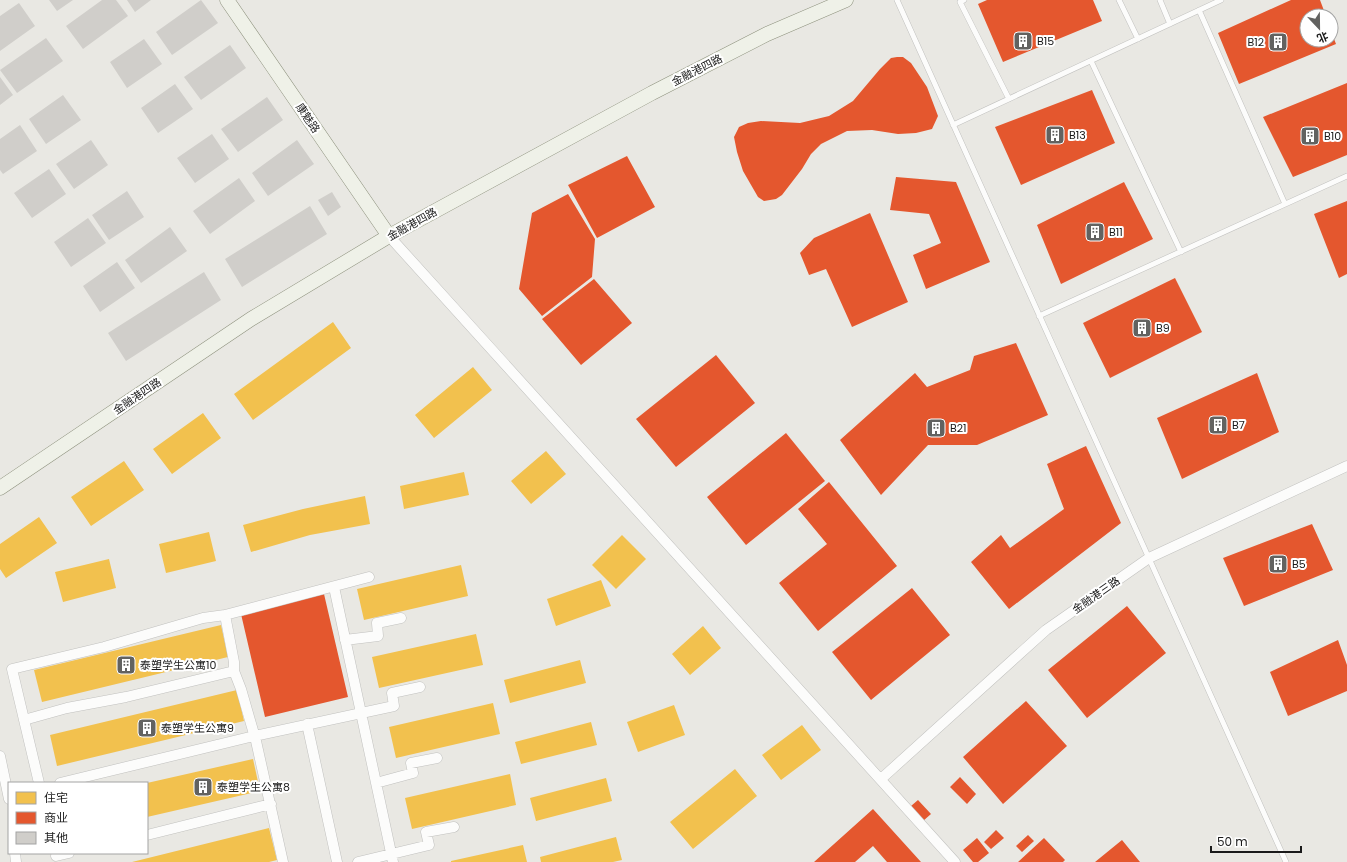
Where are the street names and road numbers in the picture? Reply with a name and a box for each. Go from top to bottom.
street label: 金融港四路 [669,50,725,90]
street label: 康魅路 [292,100,324,136]
street label: 金融港四路 [384,204,440,244]
street label: 金融港四路 [110,374,164,418]
street label: 金融港三路 [1069,573,1123,617]

